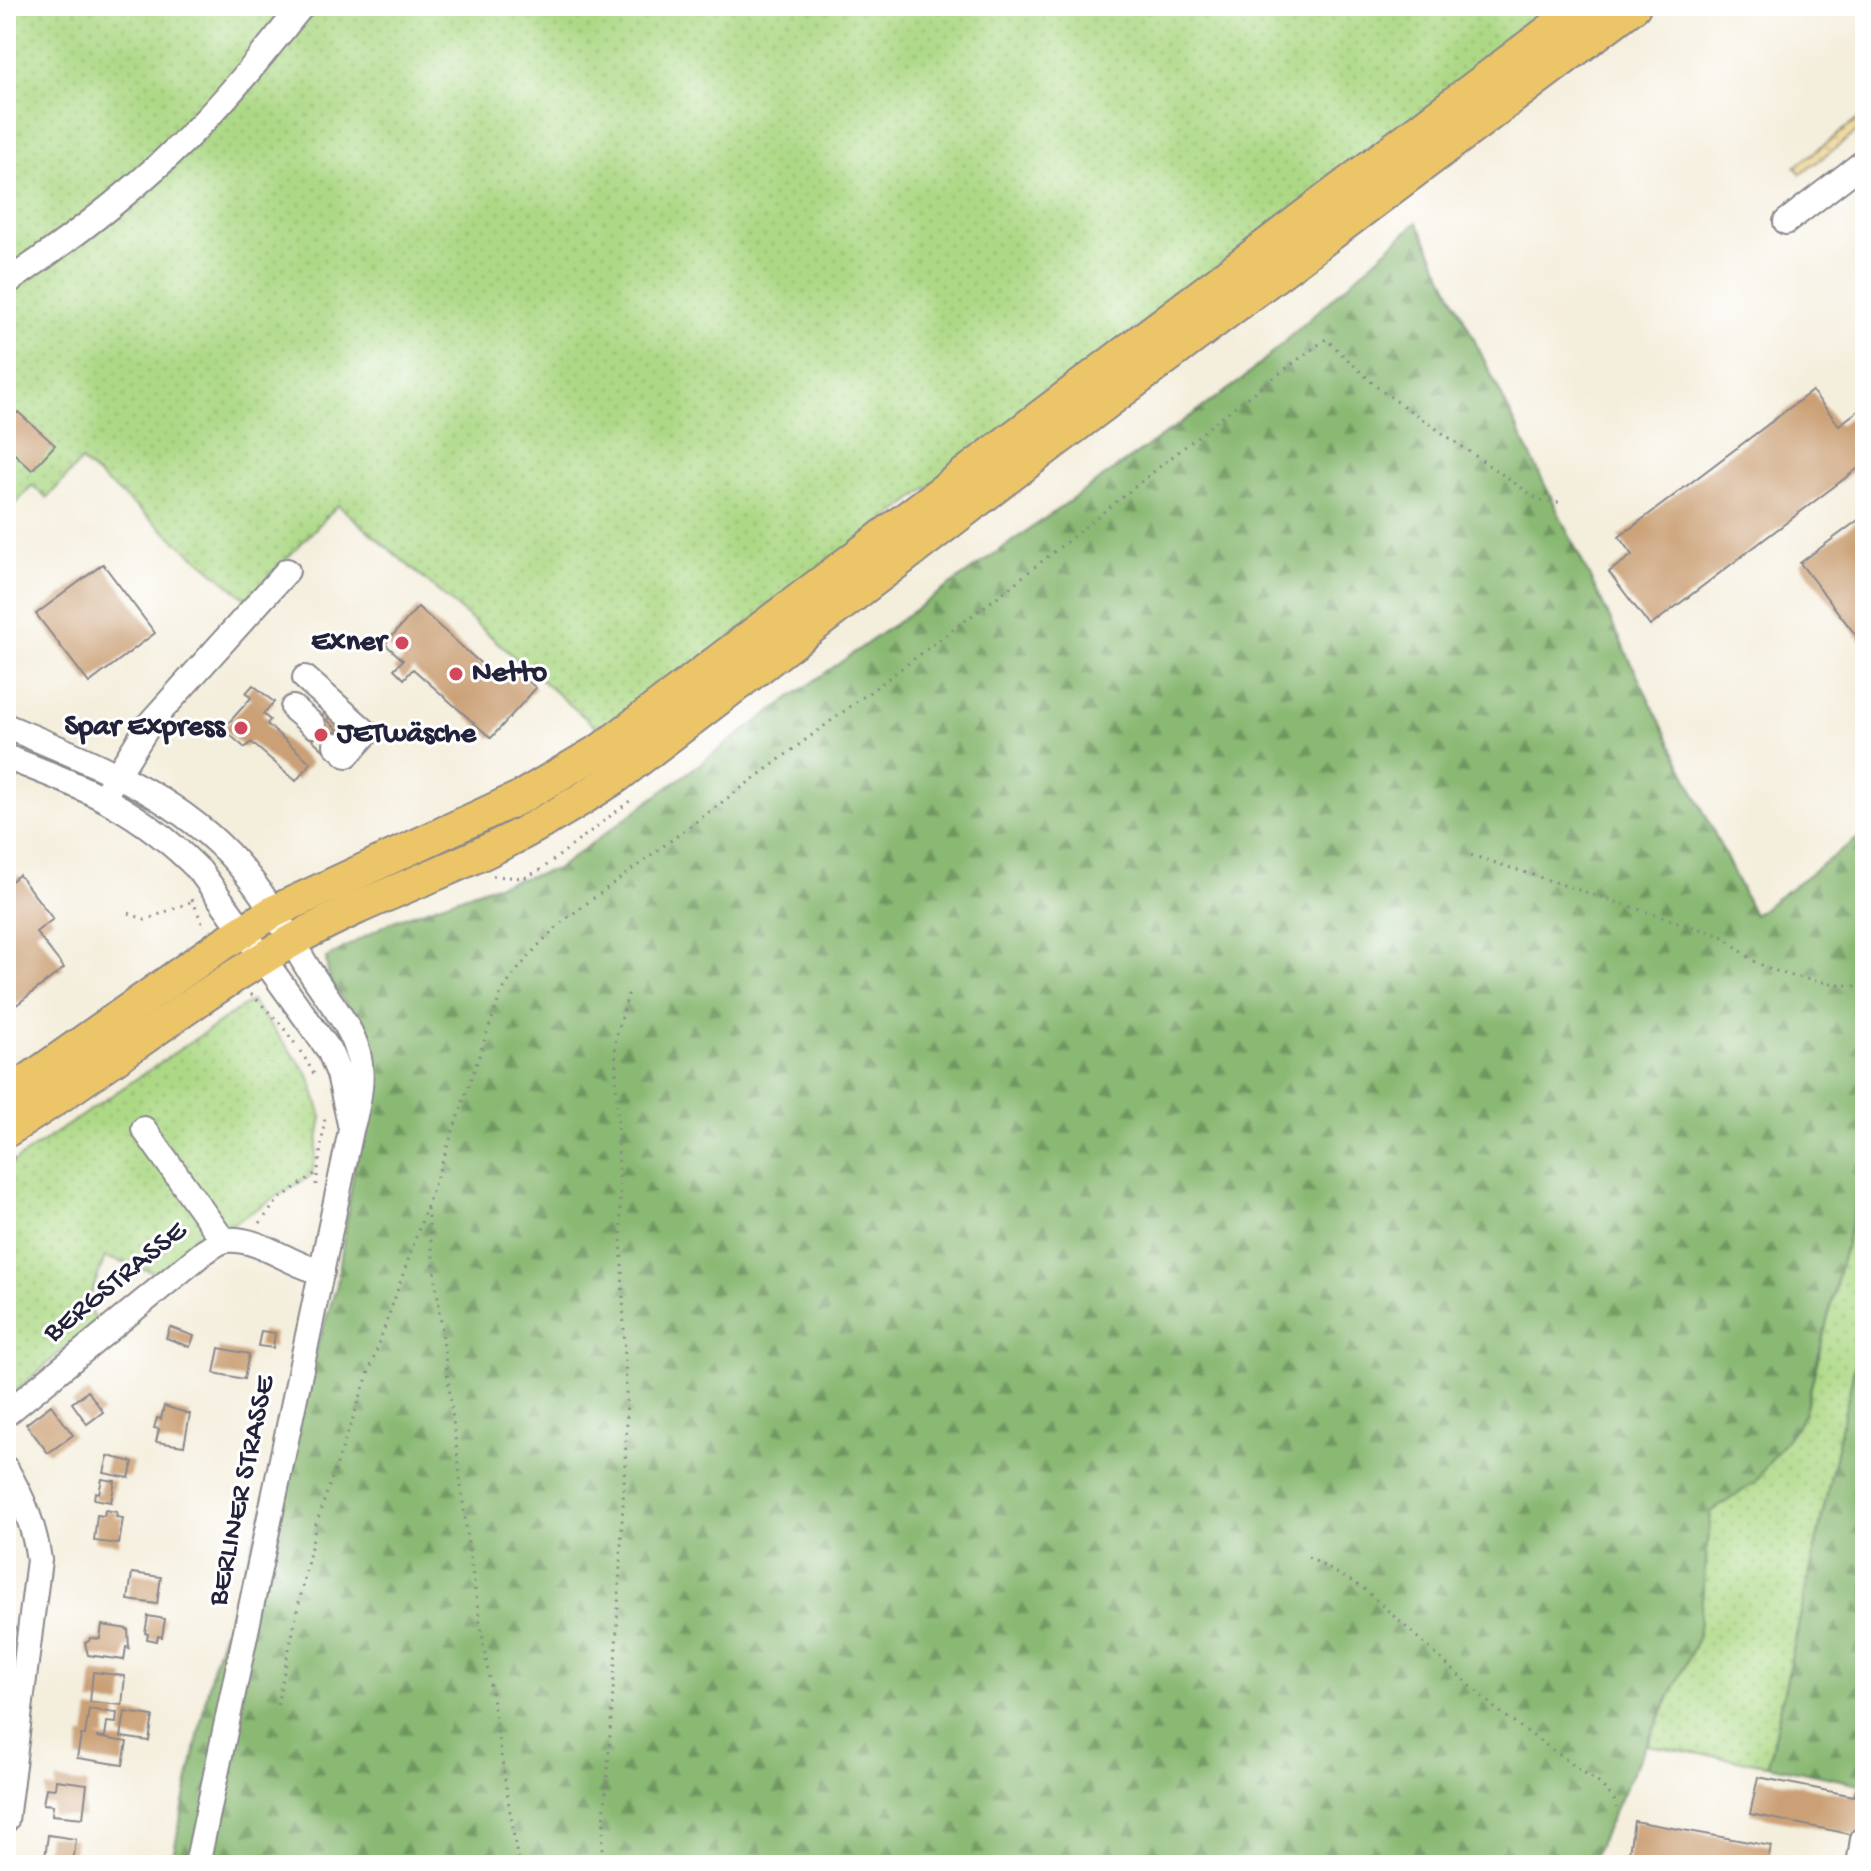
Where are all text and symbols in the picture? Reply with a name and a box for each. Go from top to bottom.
place label: Exner [311,626,389,661]
marker: Exner [393,634,411,652]
place label: Netto [472,657,548,692]
marker: Netto [447,665,465,683]
place label: Spar Express [65,711,227,746]
place label: JETwäsche [336,718,477,753]
marker: Spar Express [232,719,250,737]
marker: JETwäsche [312,726,330,744]
street label: BERGSTRASSE [37,1214,196,1352]
street label: BERLINER STRASSE [201,1371,285,1610]

